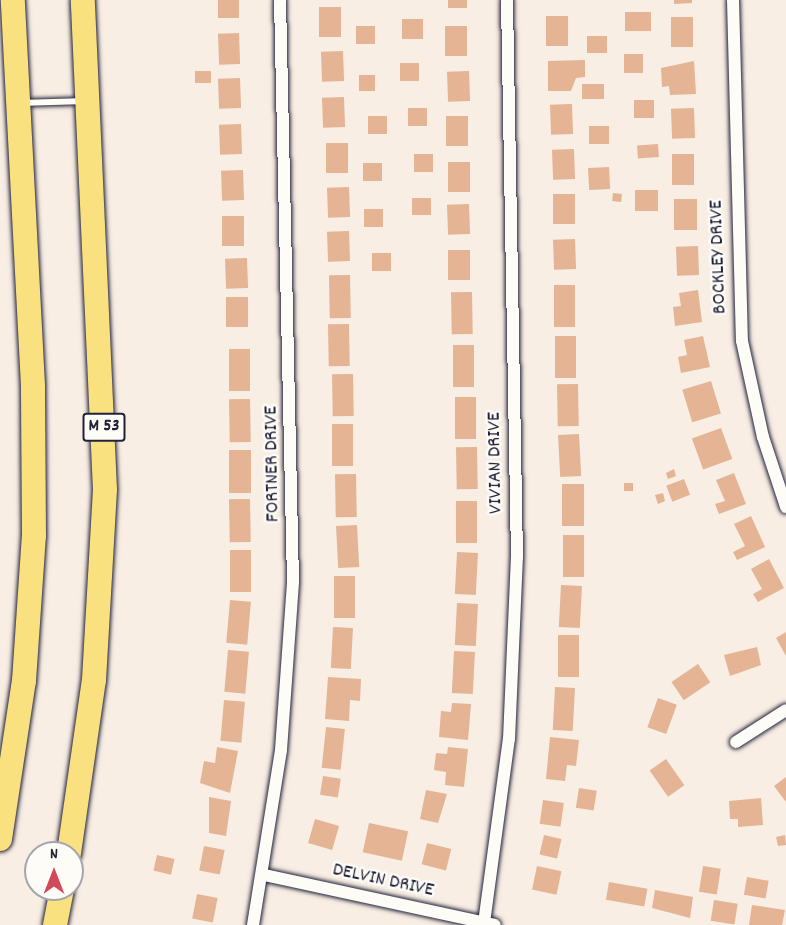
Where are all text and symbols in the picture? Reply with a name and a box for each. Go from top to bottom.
street label: BOCKLEY DRIVE [705,200,733,314]
street label: FORTNER DRIVE [260,406,286,522]
road number: M 53 [82,412,126,442]
street label: VIVIAN DRIVE [483,412,509,514]
north arrow [24,841,84,901]
text: N [50,843,58,866]
street label: DELVIN DRIVE [330,859,436,903]

